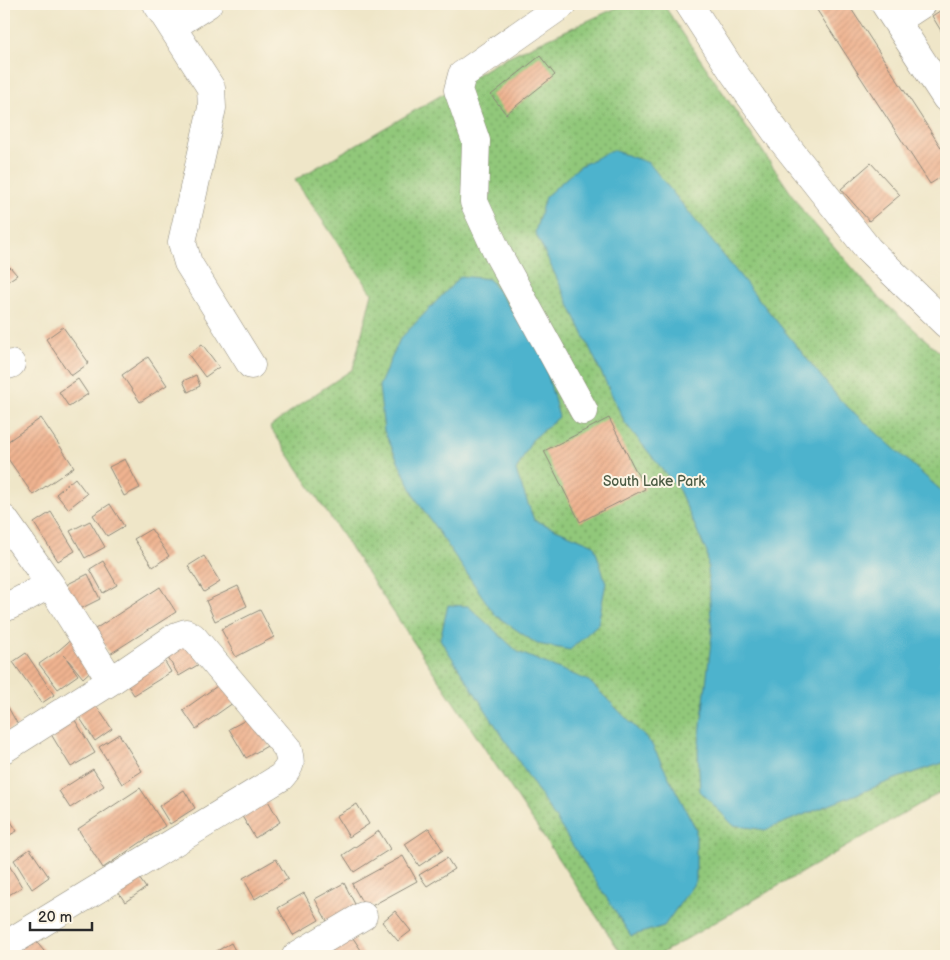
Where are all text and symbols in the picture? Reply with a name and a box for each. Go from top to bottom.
park label: South Lake Park [603,473,705,490]
scale bar [30,900,92,932]
text: 20 m [38,908,72,927]

